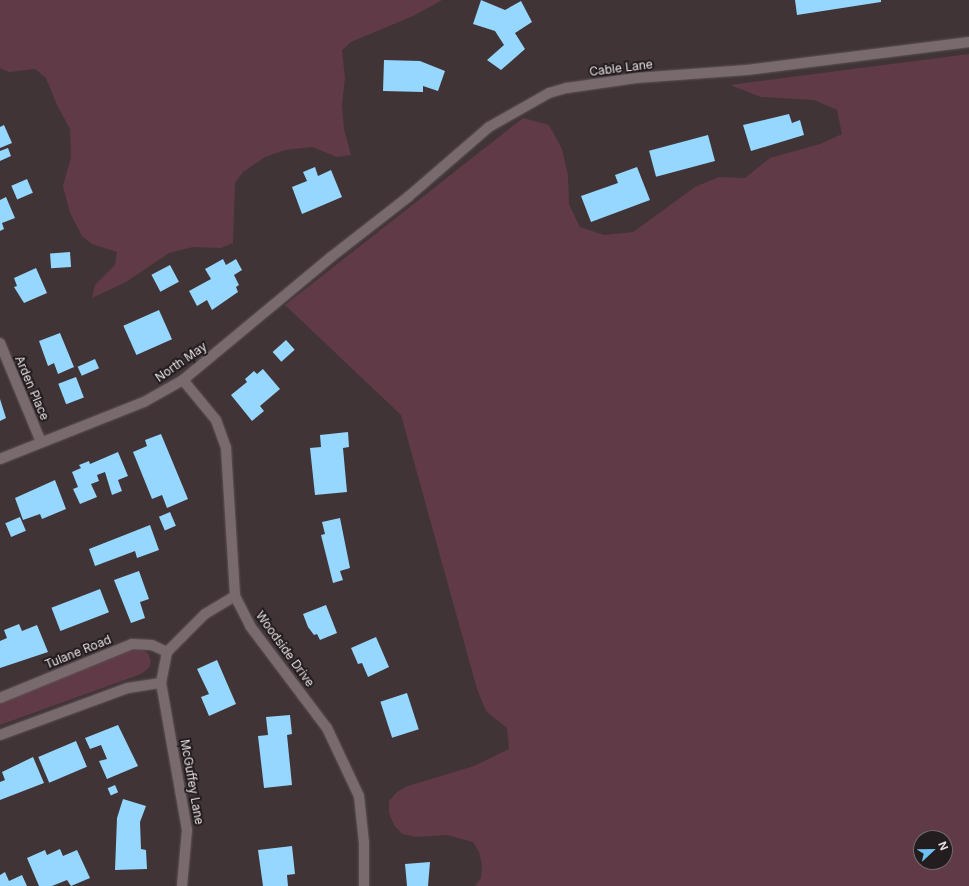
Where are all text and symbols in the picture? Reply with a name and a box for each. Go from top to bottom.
street label: Cable Lane [588,57,654,79]
street label: North May [153,339,209,385]
street label: Arden Place [12,354,52,422]
street label: Woodside Drive [253,608,317,690]
street label: Tulane Road [43,632,113,672]
street label: McGuffey Lane [177,738,207,826]
north arrow [913,830,953,870]
text: N [935,839,951,852]

